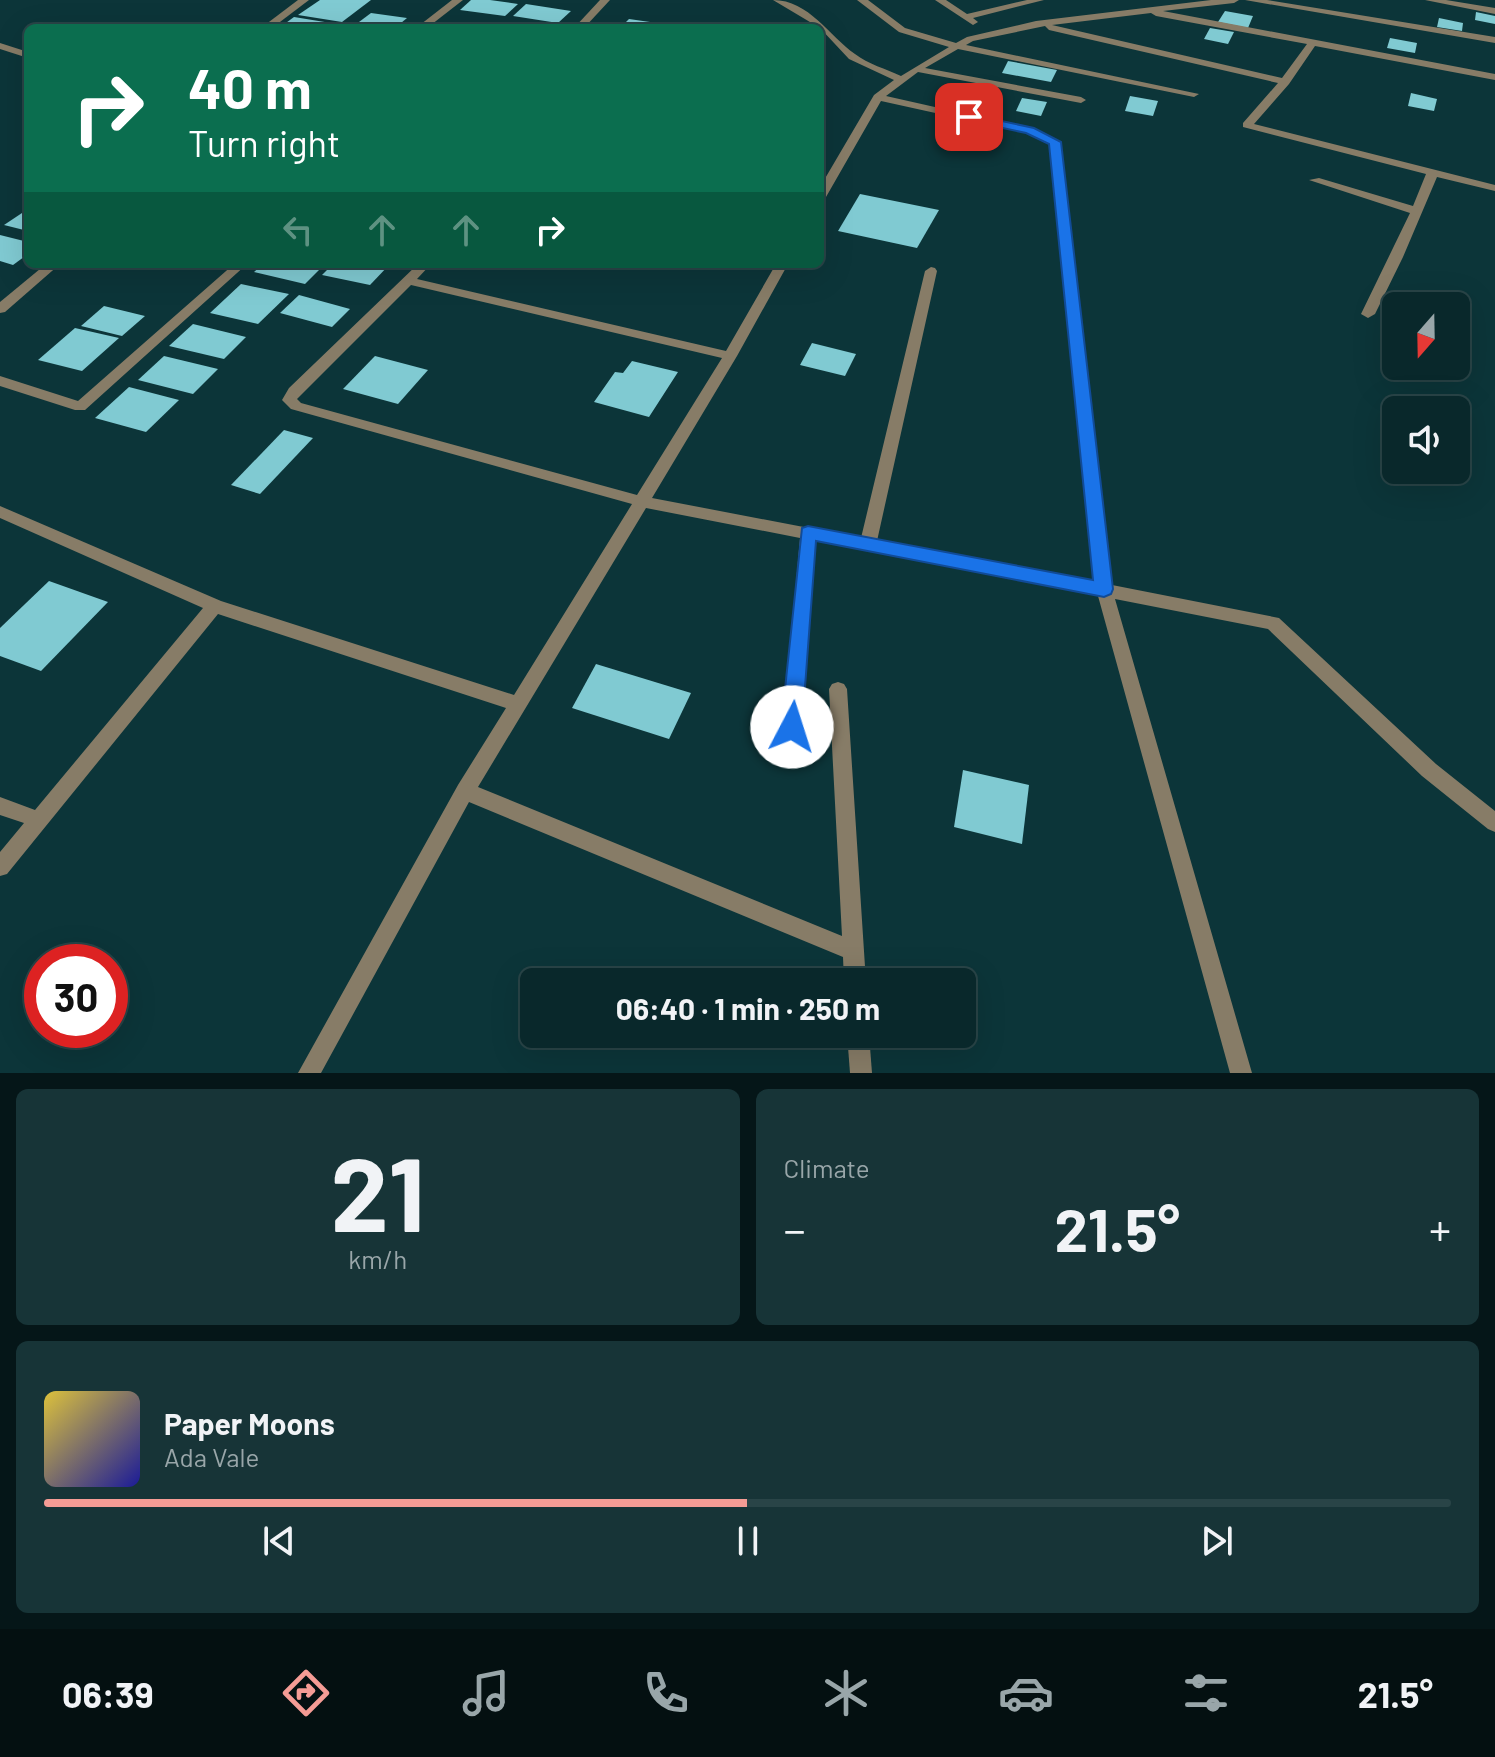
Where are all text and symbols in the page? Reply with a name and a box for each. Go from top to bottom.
text: 40 m [188,53,312,120]
icon: right [56,56,160,160]
pin [935,83,1003,151]
icon: arrive [947,95,991,139]
text: Turn right [188,121,340,164]
icon: left [276,208,320,252]
icon: ahead [360,208,404,252]
icon: ahead [444,208,488,252]
icon: right [528,208,572,252]
north arrow [1382,292,1470,380]
map controls [1382,292,1470,484]
button: sound [1382,396,1470,484]
position arrow [750,685,834,769]
speed limit sign: 30 [24,944,128,1048]
text: 06:40 · 1 min · 250 m [616,990,880,1026]
text: 21 [331,1128,425,1253]
text: Climate [784,1152,870,1183]
text: 21.5° [1054,1192,1180,1264]
text: − [784,1202,806,1255]
text: + [1429,1202,1451,1255]
text: km/h [348,1243,407,1274]
text: Paper Moons [164,1405,335,1441]
text: Ada Vale [164,1441,259,1472]
icon: previous [257,1519,301,1563]
icon: pause [726,1519,770,1563]
icon: next [1195,1519,1239,1563]
icon: directions [278,1665,334,1721]
icon: music [458,1665,514,1721]
icon: phone [638,1665,694,1721]
icon: climate [818,1665,874,1721]
icon: car [998,1665,1054,1721]
icon: filters [1178,1665,1234,1721]
text: 06:39 [62,1672,154,1715]
text: 21.5° [1358,1672,1433,1715]

